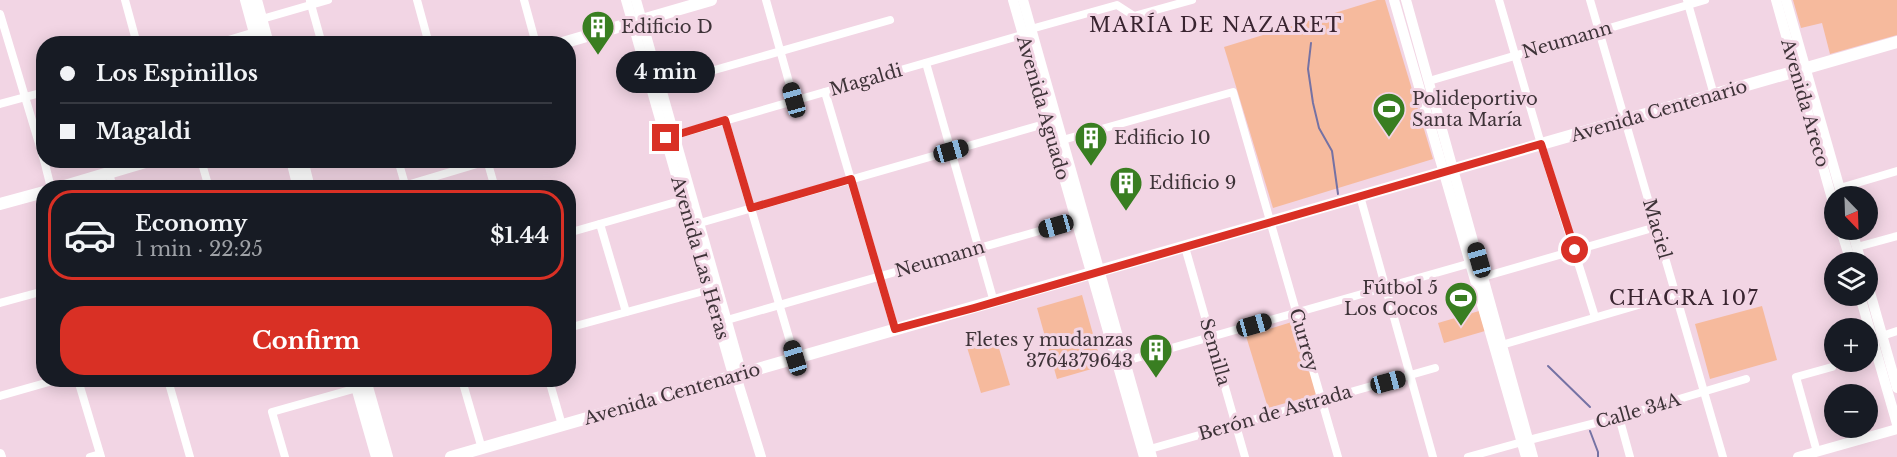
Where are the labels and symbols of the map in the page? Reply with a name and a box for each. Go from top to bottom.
building icon: Edificio D [580,9,616,56]
district label: MARÍA DE NAZARET [1089,12,1343,37]
place label: Edificio D [621,16,713,38]
street label: Neumann [1520,17,1614,63]
street label: Avenida Aguado [1012,32,1074,183]
street label: Avenida Areco [1776,35,1834,170]
callout: 4 min [616,51,716,93]
street label: Magaldi [827,59,905,101]
street label: Avenida Centenario [1567,75,1750,147]
car [780,80,808,120]
place label: Polideportivo Santa María [1412,88,1538,131]
sports icon: Polideportivo Santa María [1371,91,1407,138]
building icon: Edificio 10 [1073,120,1109,167]
route end [652,124,679,151]
place label: Edificio 10 [1114,127,1211,149]
car [931,137,971,165]
building icon: Edificio 9 [1108,165,1144,212]
place label: Edificio 9 [1149,172,1236,194]
street label: Avenida Las Heras [666,173,734,342]
north arrow [1824,186,1878,240]
street label: Maciel [1638,196,1676,262]
car [1036,212,1076,240]
street label: Neumann [893,236,987,282]
route start [1561,236,1588,263]
car [1465,240,1493,280]
place label: Fútbol 5 Los Cocos [1344,277,1438,320]
sports icon: Fútbol 5 Los Cocos [1443,280,1479,327]
district label: CHACRA 107 [1609,286,1759,310]
street label: Currey [1284,306,1324,375]
car [1234,311,1274,339]
street label: Semilla [1195,316,1235,388]
place label: Fletes y mudanzas 3764379643 [965,329,1133,372]
building icon: Fletes y mudanzas 3764379643 [1138,332,1174,379]
car [781,338,809,378]
street label: Avenida Centenario [580,358,763,430]
car [1368,369,1408,395]
street label: Berón de Astrada [1196,381,1354,445]
street label: Calle 34A [1593,388,1684,434]

